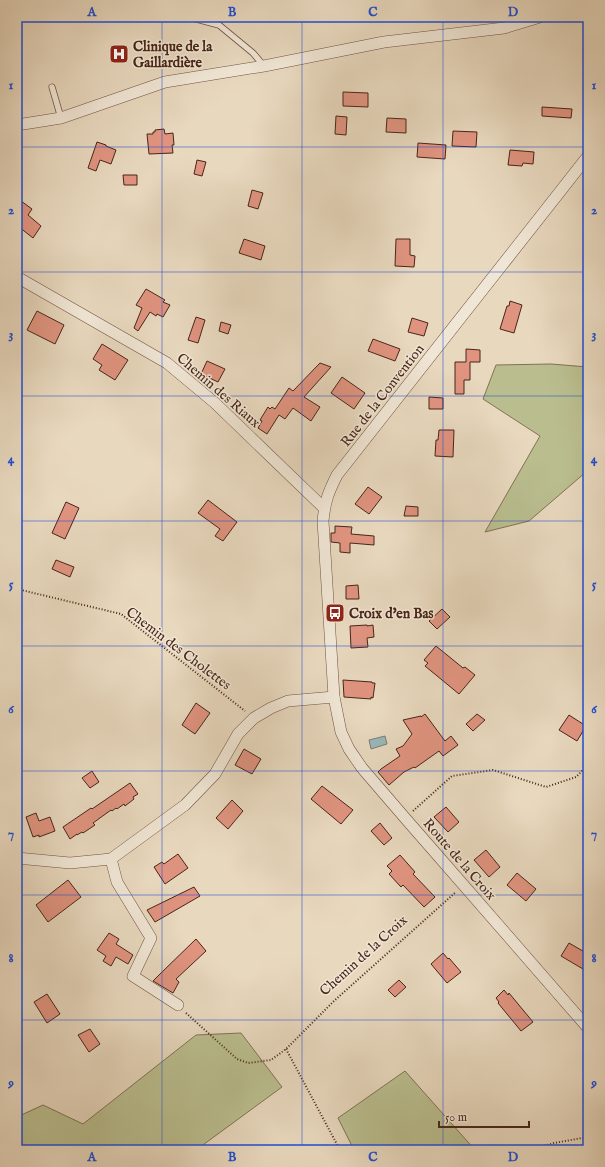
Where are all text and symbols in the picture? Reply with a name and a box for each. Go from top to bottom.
text: A [87,4,98,21]
text: B [228,4,237,21]
text: C [368,4,378,21]
text: D [508,4,519,21]
place label: Clinique de la Gaillardière [133,38,213,72]
hospital icon: Clinique de la Gaillardière [108,43,130,65]
text: 1 [9,77,14,94]
text: 1 [592,77,597,94]
text: 2 [8,202,14,219]
text: 2 [591,202,597,219]
text: 3 [9,326,14,343]
text: 3 [592,326,597,343]
street label: Rue de la Convention [337,340,429,451]
street label: Chemin des Riaux [173,349,264,432]
text: 4 [8,451,15,468]
text: 4 [591,451,598,468]
text: 5 [9,576,14,593]
text: 5 [592,576,597,593]
bus stop icon: Croix d'en Bas [324,602,346,624]
street label: Chemin des Cholettes [122,603,235,694]
place label: Croix d'en Bas [349,605,434,623]
text: 6 [8,701,14,718]
text: 6 [591,701,597,718]
street label: Route de la Croix [419,815,500,904]
text: 7 [8,826,14,843]
text: 7 [591,826,597,843]
street label: Chemin de la Croix [316,911,411,1000]
text: 8 [8,950,14,967]
text: 8 [591,950,597,967]
text: 9 [7,1075,14,1092]
text: 9 [590,1075,597,1092]
scale bar [439,1103,529,1129]
text: 50 m [445,1110,467,1125]
text: A [87,1149,98,1166]
text: B [228,1149,237,1166]
text: C [368,1149,378,1166]
text: D [508,1149,519,1166]

